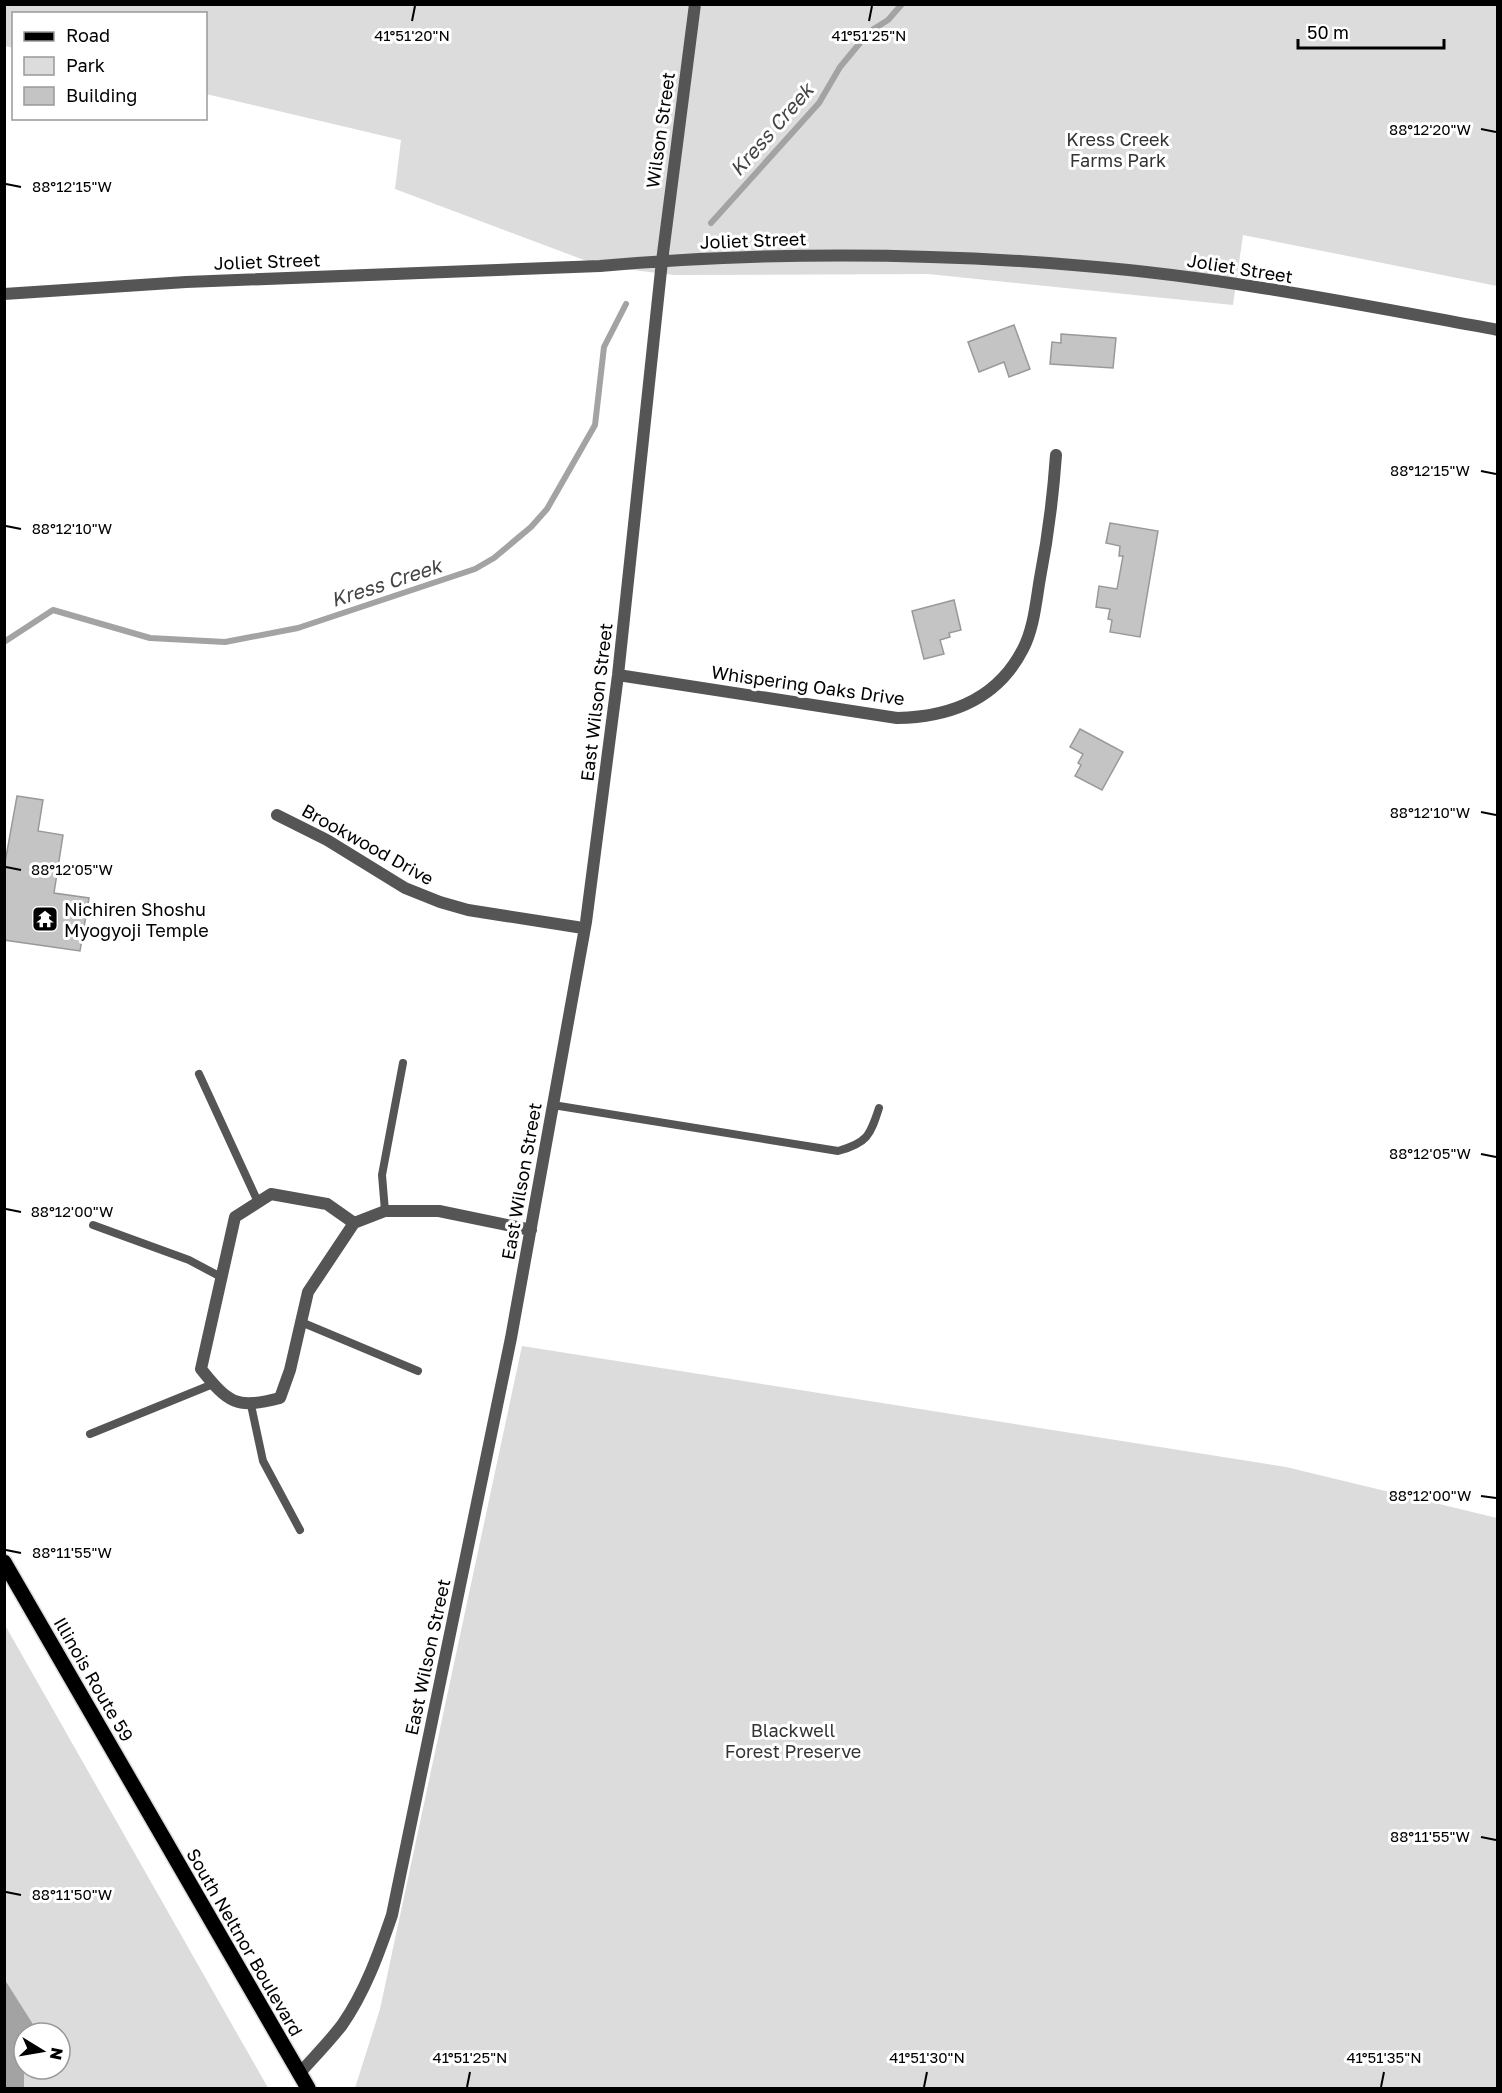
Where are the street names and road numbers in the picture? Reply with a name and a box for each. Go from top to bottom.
street label: Wilson Street [641,71,679,189]
street label: Joliet Street [699,227,807,253]
street label: Joliet Street [213,248,321,274]
street label: Joliet Street [1186,249,1294,287]
street label: East Wilson Street [575,622,617,782]
street label: Whispering Oaks Drive [710,661,906,709]
street label: Brookwood Drive [298,799,438,889]
street label: East Wilson Street [496,1101,546,1261]
street label: East Wilson Street [400,1577,454,1737]
street label: Illinois Route 59 [49,1613,139,1745]
street label: South Neltnor Boulevard [182,1844,308,2040]

